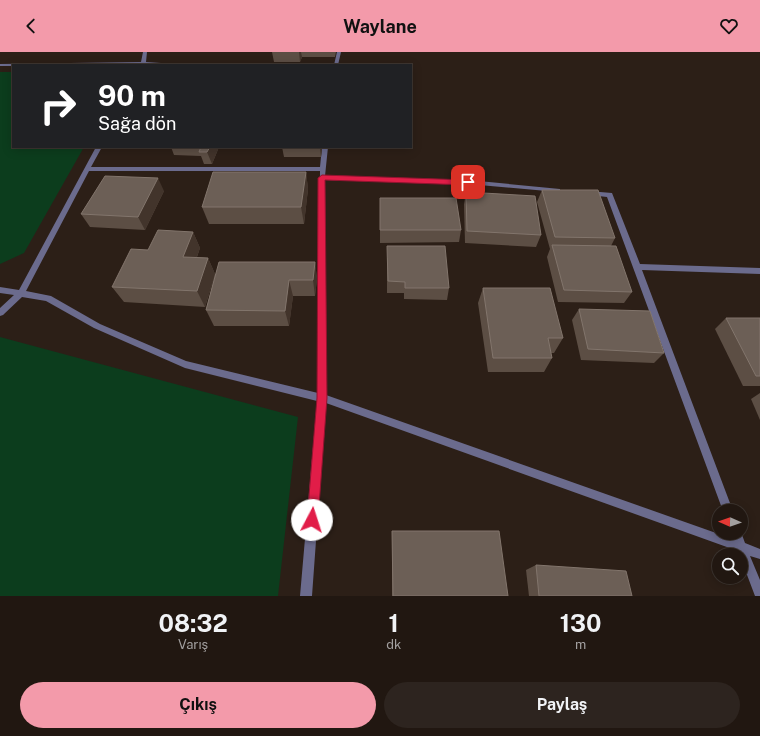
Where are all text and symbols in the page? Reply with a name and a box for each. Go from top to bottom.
icon: back [20,15,42,37]
icon: heart [718,15,740,37]
text: Waylane [343,16,417,37]
text: 90 m [98,79,166,112]
icon: right [32,80,84,132]
text: Sağa dön [98,113,176,134]
pin [451,165,485,199]
icon: arrive [457,171,479,193]
position arrow [291,499,333,541]
north arrow [712,504,748,540]
map controls [712,504,748,584]
button: search [712,548,748,584]
text: 08:32 [159,609,228,637]
text: 1 [389,609,399,637]
text: 130 [560,609,601,637]
text: Varış [178,637,208,652]
text: dk [386,637,401,652]
text: m [575,637,586,652]
button: Çıkış [20,682,376,728]
button: Paylaş [384,682,740,728]

